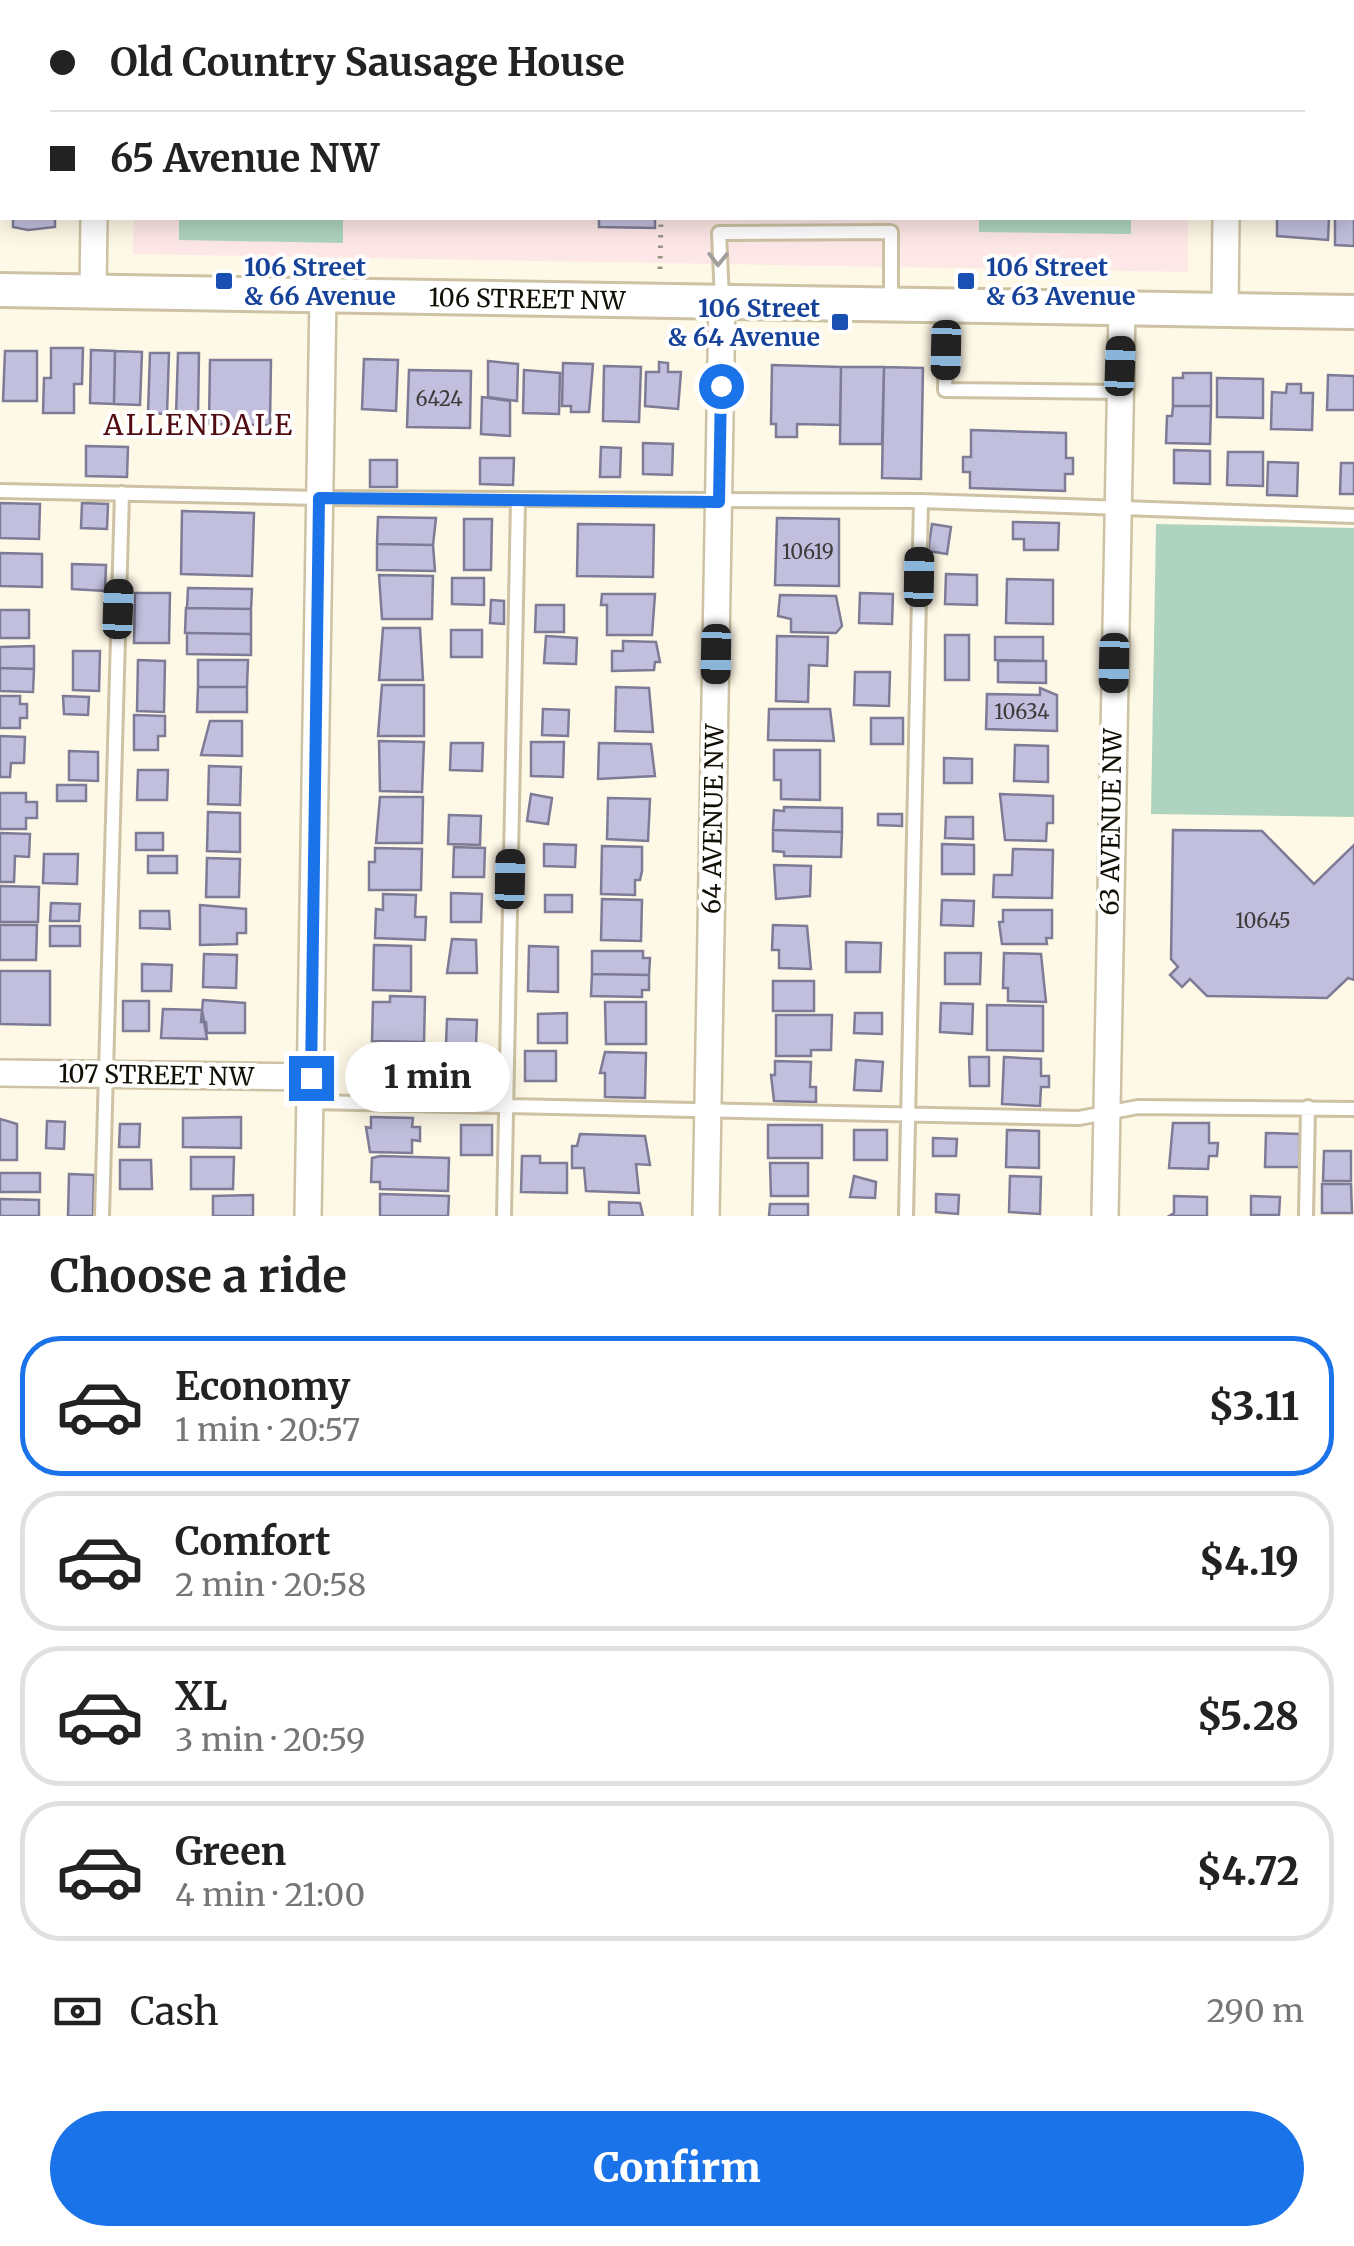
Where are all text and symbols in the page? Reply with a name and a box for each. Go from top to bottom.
text: Old Country Sausage House [110,39,625,86]
text: 65 Avenue NW [110,135,379,182]
place label: 106 Street & 66 Avenue [244,251,396,312]
place label: 106 Street & 63 Avenue [986,251,1135,312]
one-way arrow [707,252,729,268]
marker: 106 Street & 66 Avenue [213,270,235,292]
marker: 106 Street & 63 Avenue [955,270,977,292]
street label: 106 STREET NW [428,281,627,317]
place label: 106 Street & 64 Avenue [668,292,820,353]
marker: 106 Street & 64 Avenue [829,311,851,333]
car [930,320,962,380]
car [1104,335,1136,397]
route start [699,364,744,409]
house number: 6424 [416,386,463,411]
district label: ALLENDALE [102,407,295,443]
house number: 10619 [782,539,834,564]
car [903,547,935,607]
car [102,578,134,640]
car [700,624,732,684]
car [1098,633,1130,693]
house number: 10634 [994,699,1050,724]
street label: 64 AVENUE NW [695,723,731,914]
street label: 63 AVENUE NW [1093,727,1129,916]
car [494,849,526,909]
house number: 10645 [1235,908,1291,933]
callout: 1 min [346,1043,511,1113]
route end [289,1056,334,1101]
street label: 107 STREET NW [58,1057,255,1093]
text: 1 min [384,1057,471,1097]
text: Choose a ride [50,1248,347,1304]
icon: car [55,1361,145,1451]
text: Economy [175,1363,350,1410]
text: $3.11 [1209,1383,1299,1430]
text: 1 min · 20:57 [175,1410,360,1450]
icon: car [55,1516,145,1606]
text: Comfort [175,1518,331,1565]
text: $4.19 [1199,1538,1299,1585]
text: 2 min · 20:58 [175,1565,366,1605]
icon: car [55,1671,145,1761]
text: XL [175,1673,227,1720]
text: $5.28 [1197,1693,1299,1740]
text: 3 min · 20:59 [175,1720,365,1760]
icon: car [55,1826,145,1916]
text: Green [175,1828,286,1875]
text: $4.72 [1196,1848,1299,1895]
text: 4 min · 21:00 [175,1875,365,1915]
icon: cash [50,1984,105,2039]
text: Cash [130,1988,219,2035]
text: 290 m [1206,1991,1304,2031]
button: Confirm [50,2111,1304,2226]

